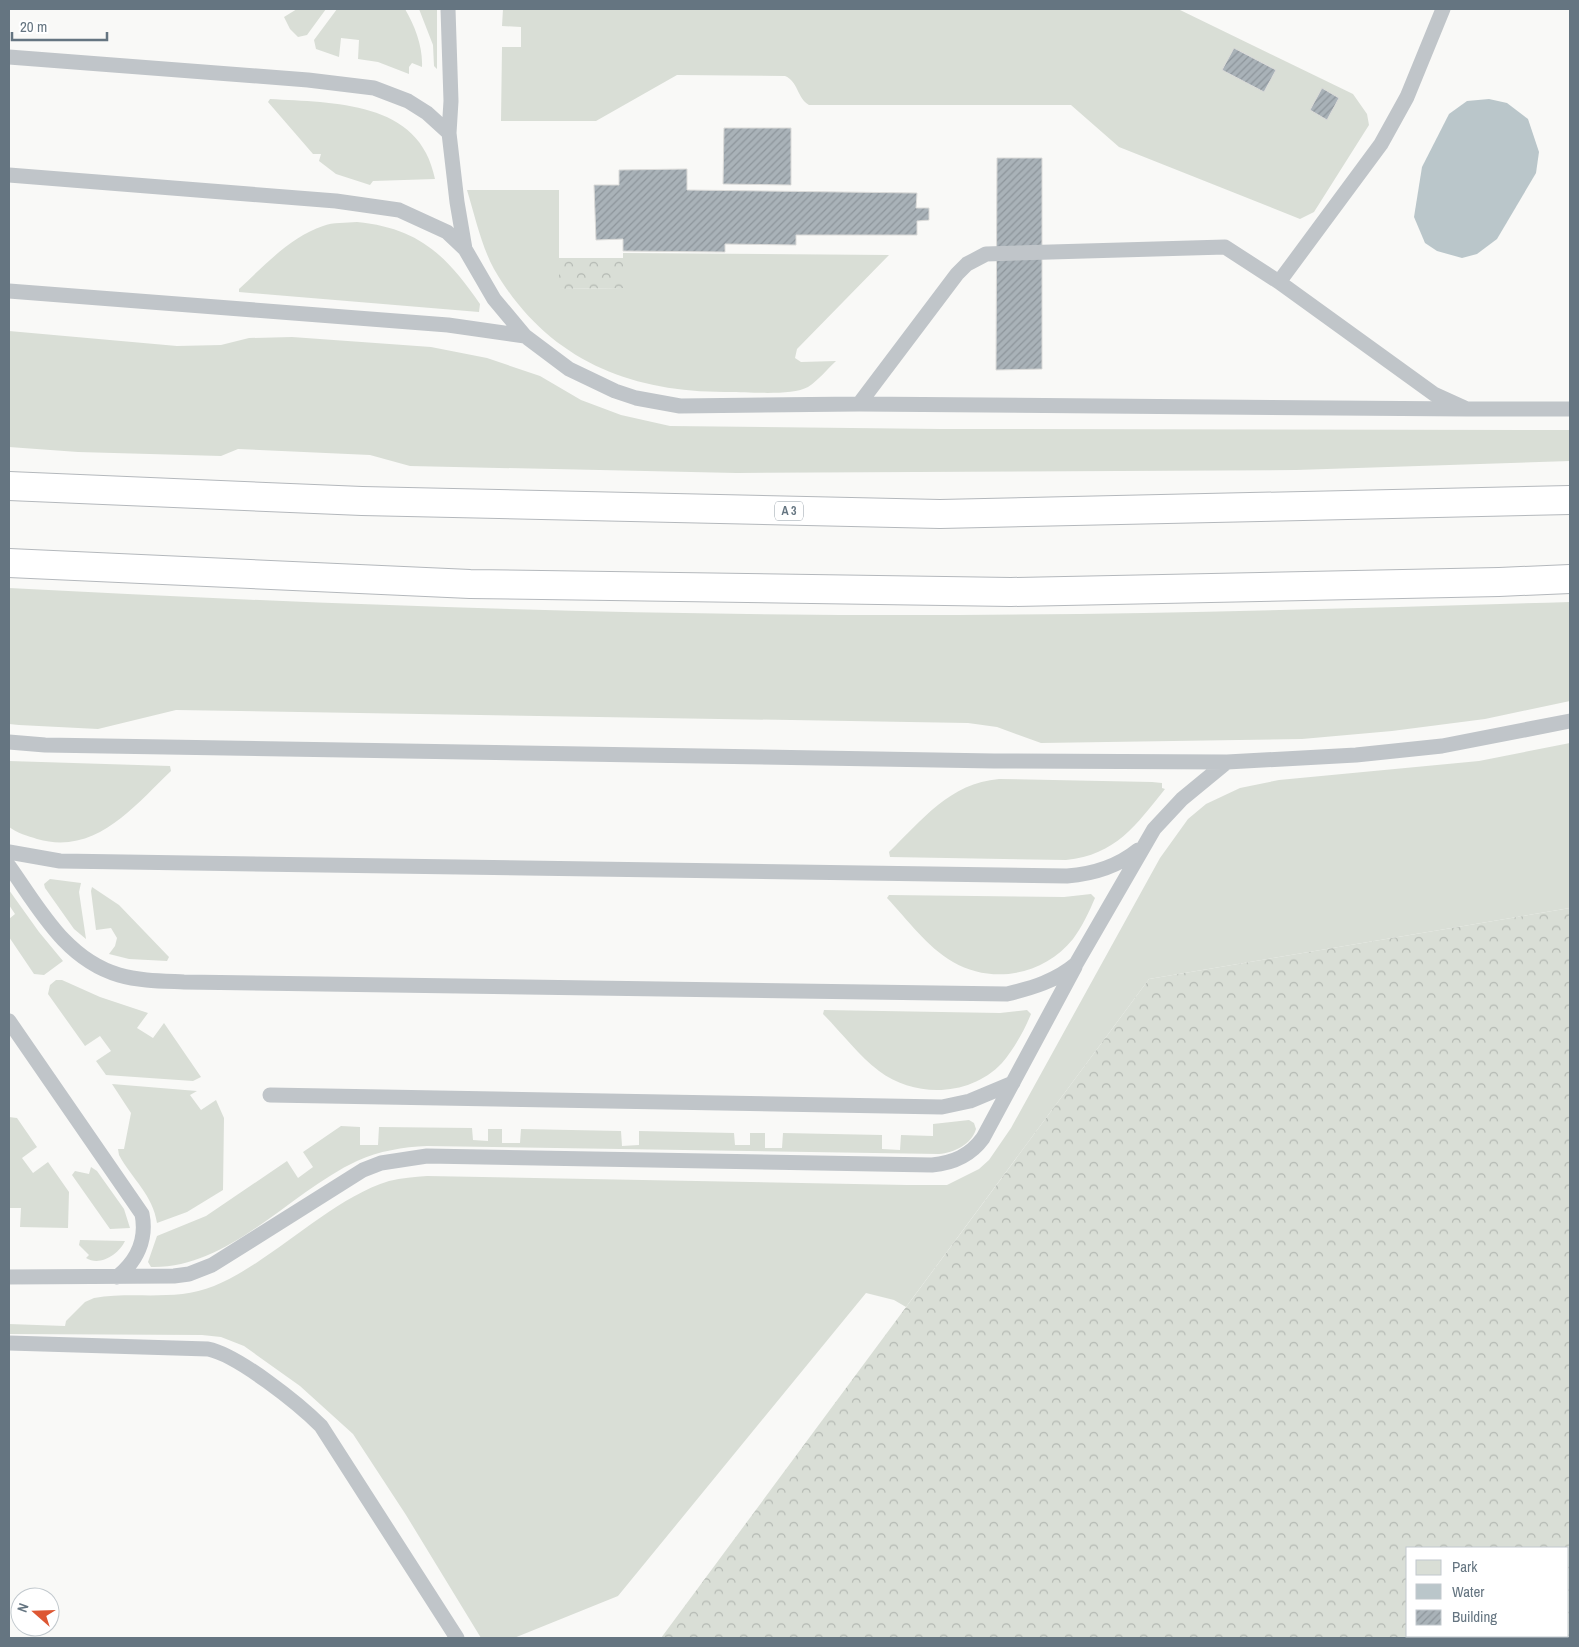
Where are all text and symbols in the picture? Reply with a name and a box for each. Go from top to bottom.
scale bar [12,10,108,42]
text: 20 m [20,16,47,37]
road number: A 3 [775,502,803,520]
legend [1406,1547,1569,1637]
text: Park [1452,1556,1478,1577]
text: Water [1452,1581,1484,1602]
north arrow [10,1587,60,1637]
text: N [13,1601,33,1615]
text: Building [1452,1606,1497,1627]

